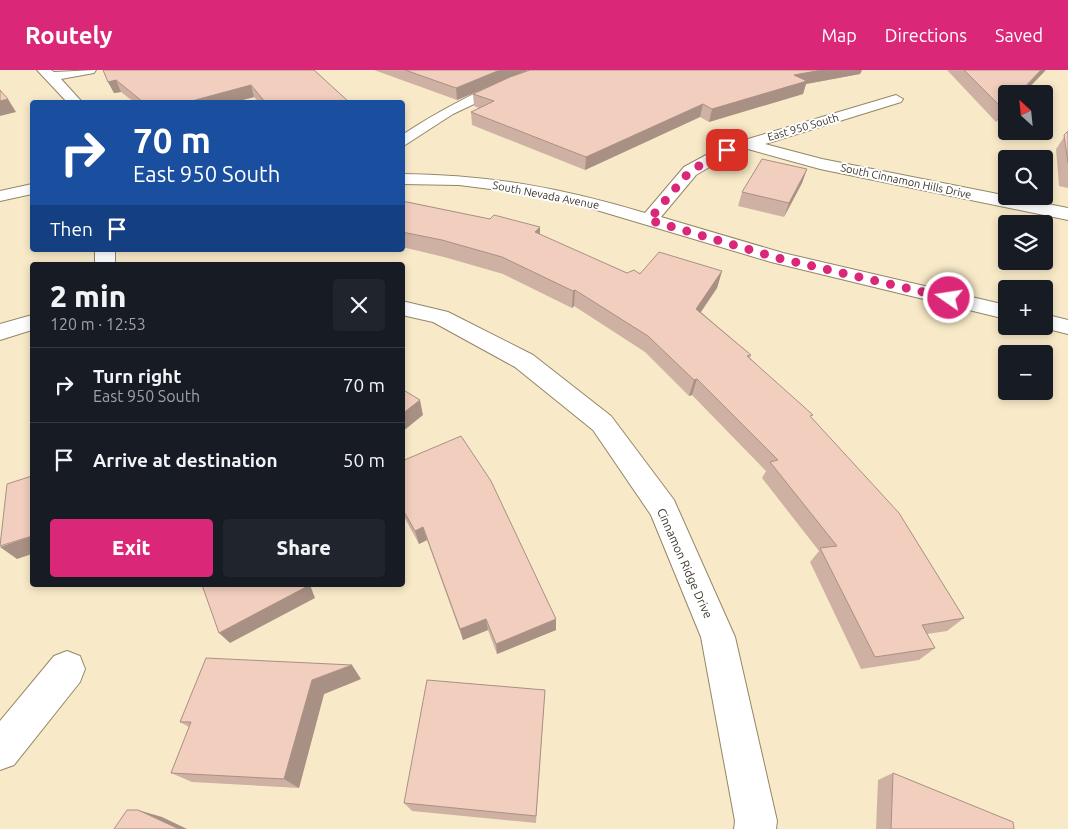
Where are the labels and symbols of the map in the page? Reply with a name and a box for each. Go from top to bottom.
north arrow [998,85,1052,140]
street label: East 950 South [766,111,840,143]
pin [706,129,748,171]
street label: South Cinnamon Hills Drive [840,161,972,201]
street label: South Nevada Avenue [492,179,600,211]
position arrow [922,271,974,323]
street label: Cinnamon Ridge Drive [655,506,715,620]

